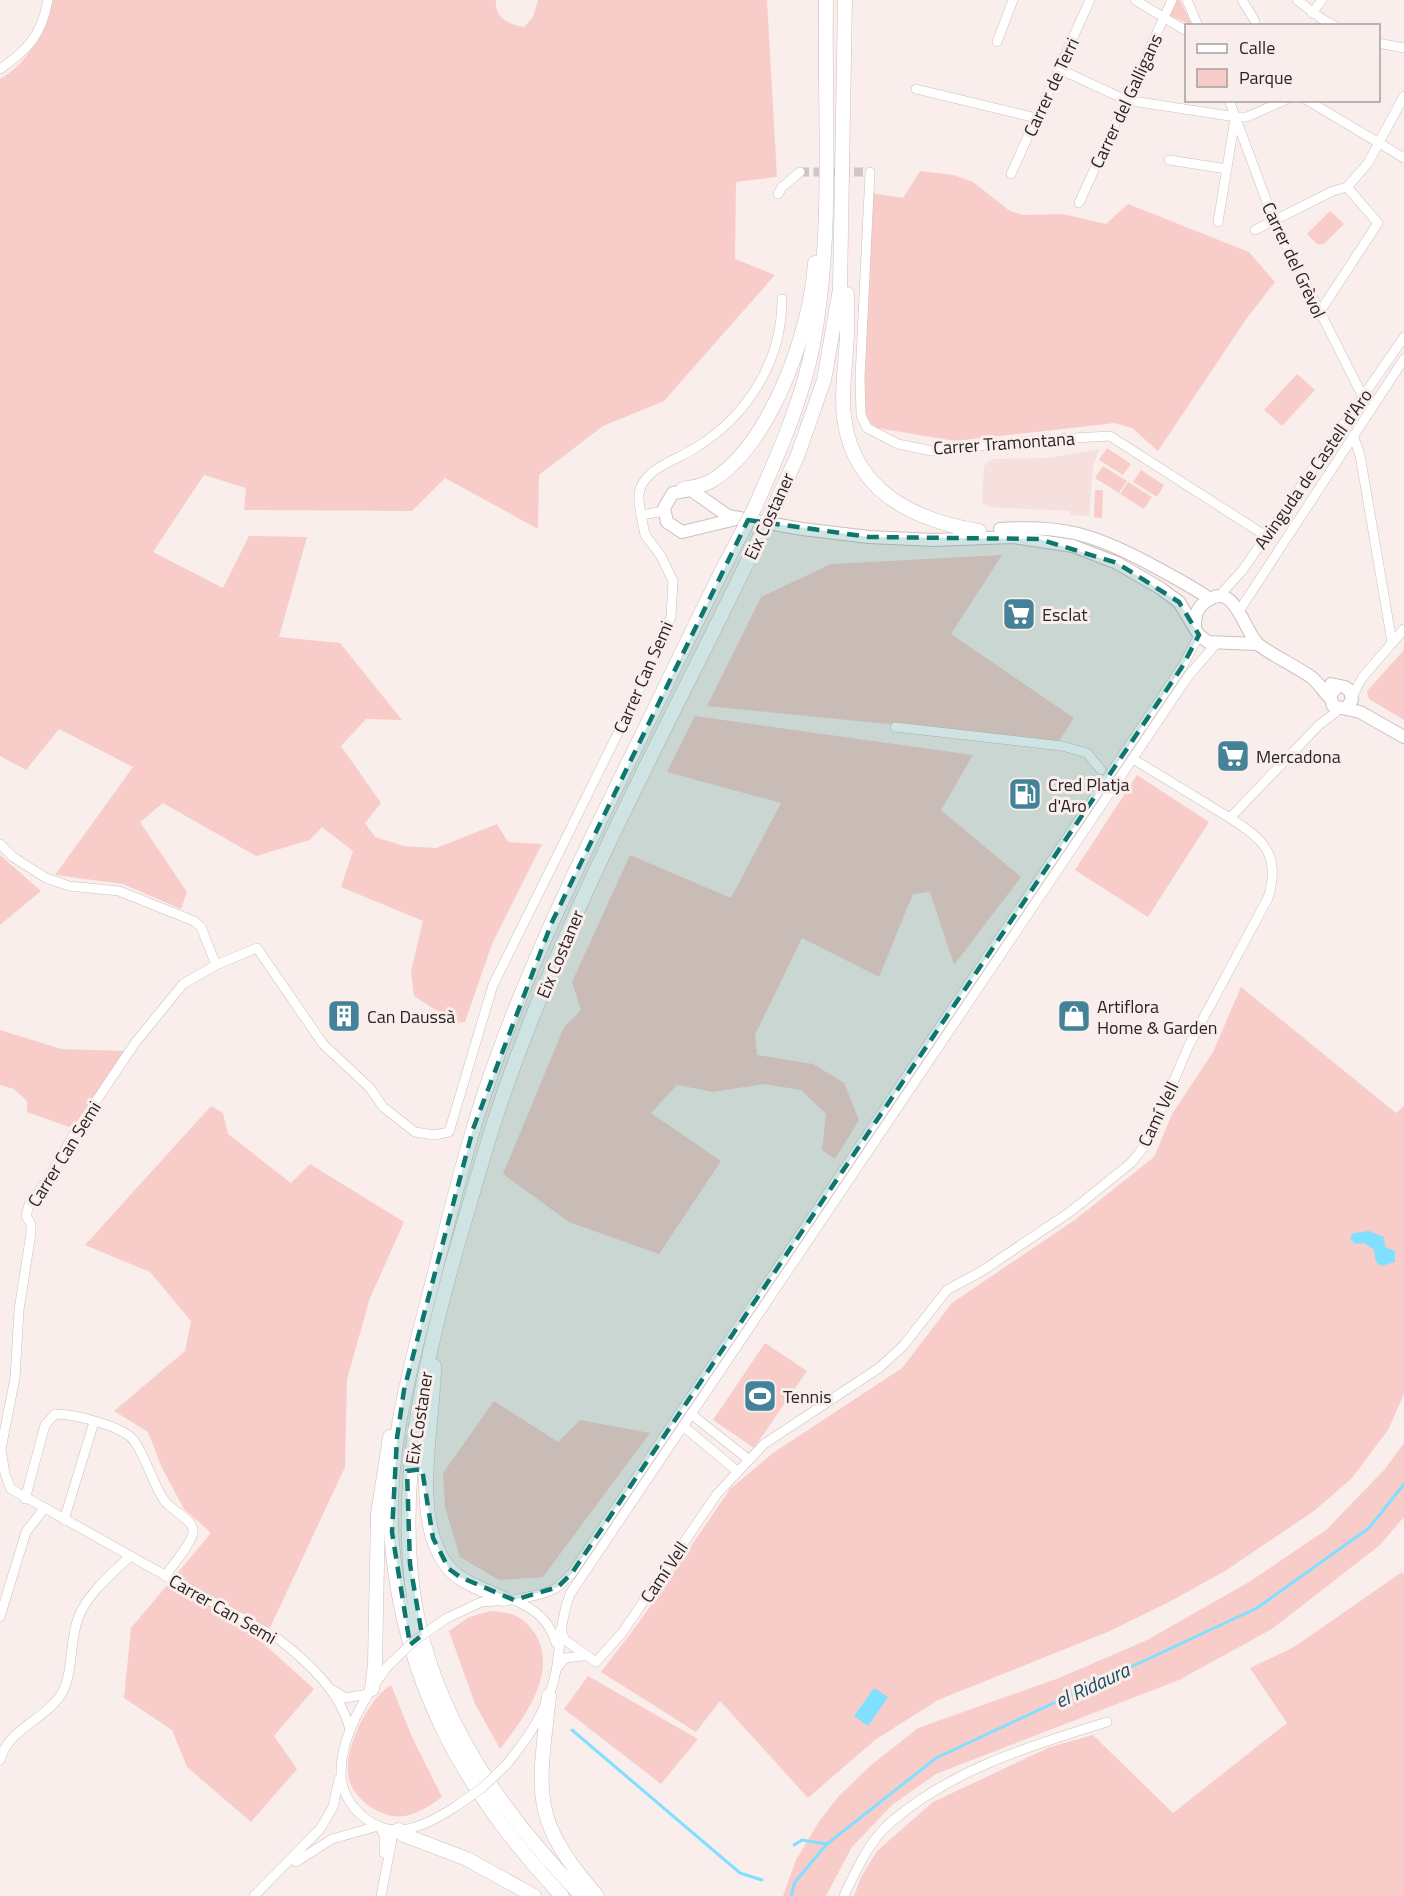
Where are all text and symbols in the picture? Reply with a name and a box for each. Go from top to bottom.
legend [1185,24,1380,102]
street label: Carrer del Galligans [1083,29,1169,173]
street label: Carrer de Terri [1016,33,1086,141]
text: Calle [1239,34,1275,61]
text: Parque [1239,64,1293,91]
street label: Carrer del Grèvol [1255,197,1333,323]
street label: Avinguda de Castell d'Aro [1247,383,1379,555]
street label: Carrer Tramontana [932,425,1076,461]
street label: Eix Costaner [737,468,801,564]
supermarket icon: Esclat [1001,596,1037,632]
place label: Esclat [1042,601,1088,628]
street label: Carrer Can Semi [606,616,680,738]
supermarket icon: Mercadona [1215,738,1251,774]
place label: Mercadona [1256,743,1341,770]
place label: Cred Platja d'Aro [1048,771,1129,819]
fuel station icon: Cred Platja d'Aro [1007,776,1043,812]
street label: Eix Costaner [529,906,591,1002]
place label: Artiflora Home & Garden [1097,993,1217,1041]
building icon: Can Daussà [326,998,362,1034]
shop icon: Artiflora Home & Garden [1056,998,1092,1034]
place label: Can Daussà [367,1003,455,1030]
street label: Camí Vell [1131,1077,1185,1151]
street label: Carrer Can Semi [21,1096,107,1212]
street label: Eix Costaner [398,1370,440,1466]
sports icon: Tennis [742,1378,778,1414]
place label: Tennis [783,1383,832,1410]
street label: Camí Vell [633,1536,695,1608]
street label: Carrer Can Semi [164,1567,282,1651]
water label: el Ridaura [1049,1654,1135,1716]

